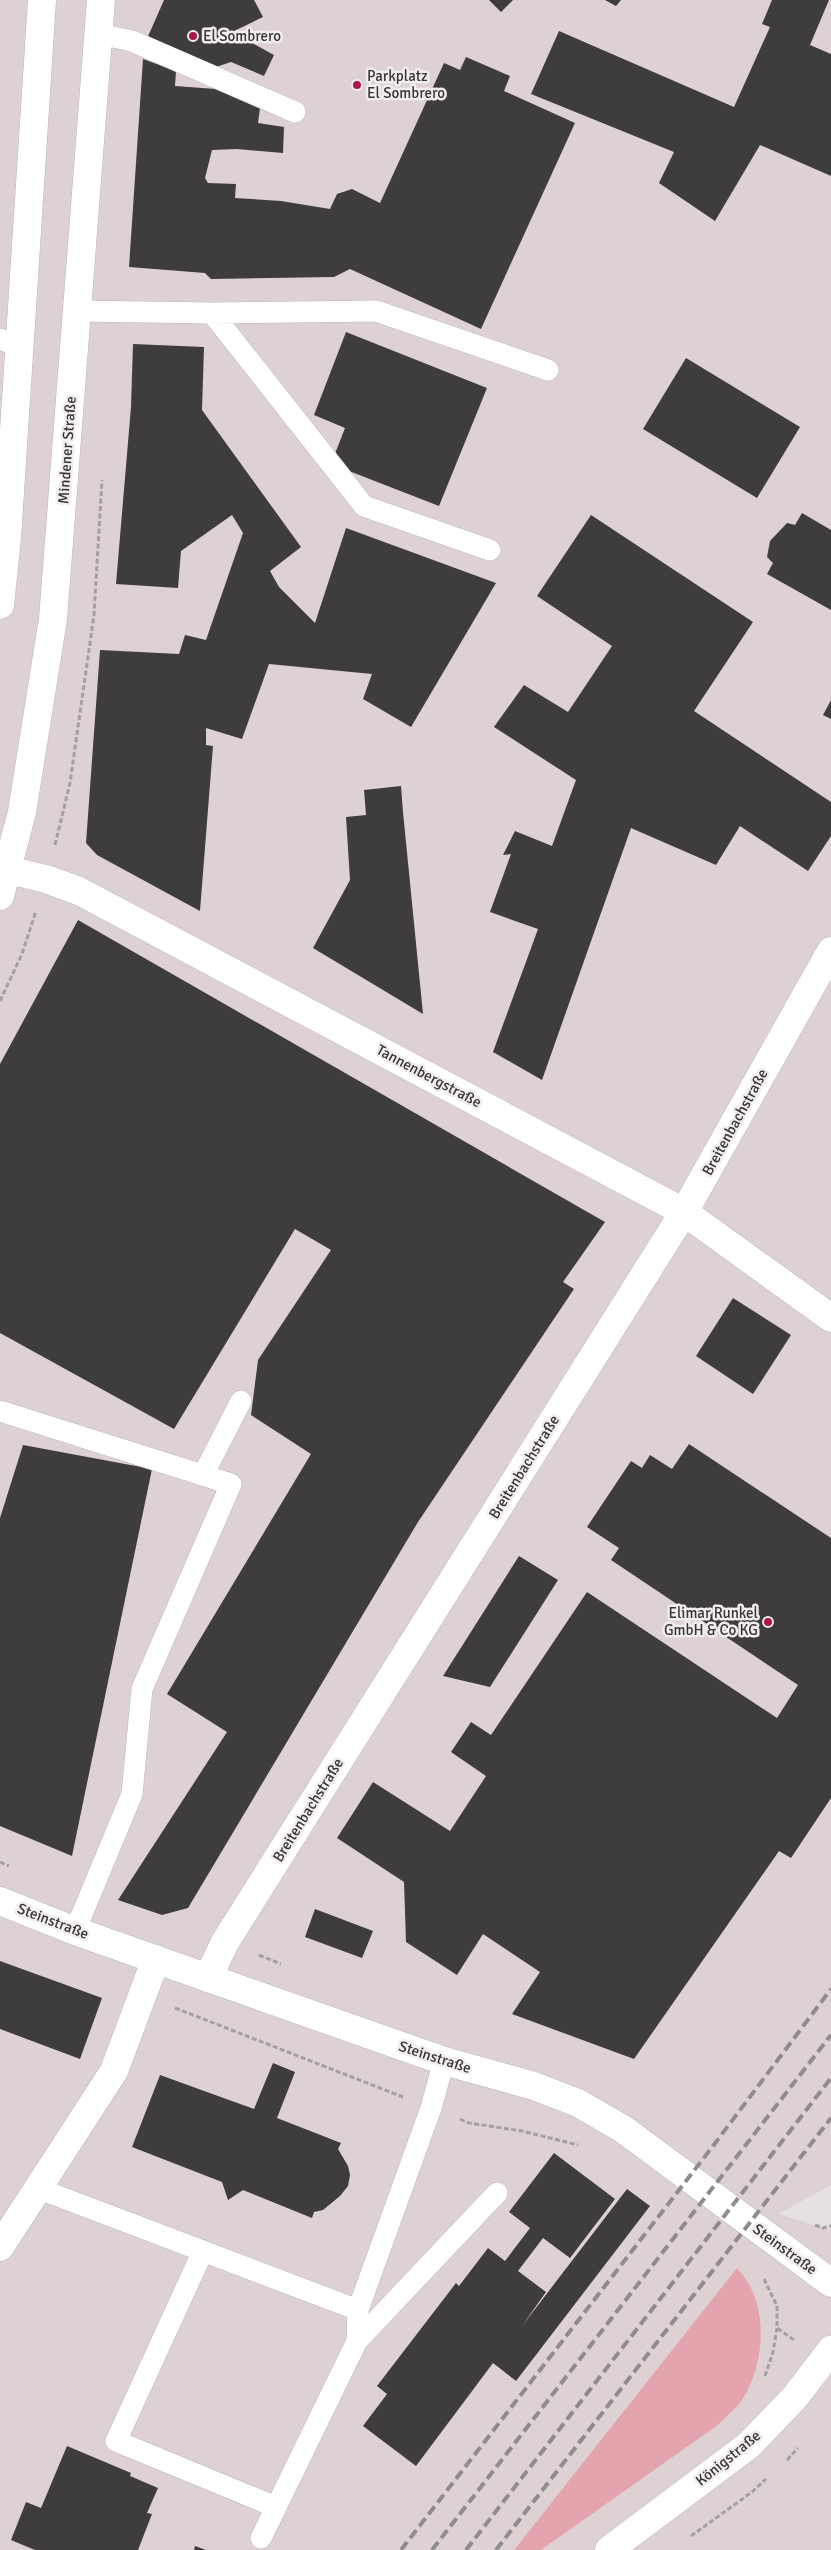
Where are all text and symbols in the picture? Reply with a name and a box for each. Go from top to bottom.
place label: El Sombrero [203,27,281,45]
marker: El Sombrero [187,30,199,42]
place label: Parkplatz El Sombrero [367,67,445,102]
marker: Parkplatz El Sombrero [351,79,363,91]
street label: Mindener Straße [54,396,80,504]
street label: Tannenbergstraße [373,1041,485,1111]
street label: Breitenbachstraße [698,1066,772,1178]
street label: Breitenbachstraße [485,1412,563,1522]
place label: Elimar Runkel GmbH & Co KG [664,1604,758,1639]
marker: Elimar Runkel GmbH & Co KG [762,1616,774,1628]
street label: Breitenbachstraße [269,1755,347,1865]
street label: Steinstraße [15,1899,91,1943]
street label: Steinstraße [397,2037,473,2077]
street label: Steinstraße [749,2220,821,2278]
street label: Königstraße [692,2426,764,2490]

